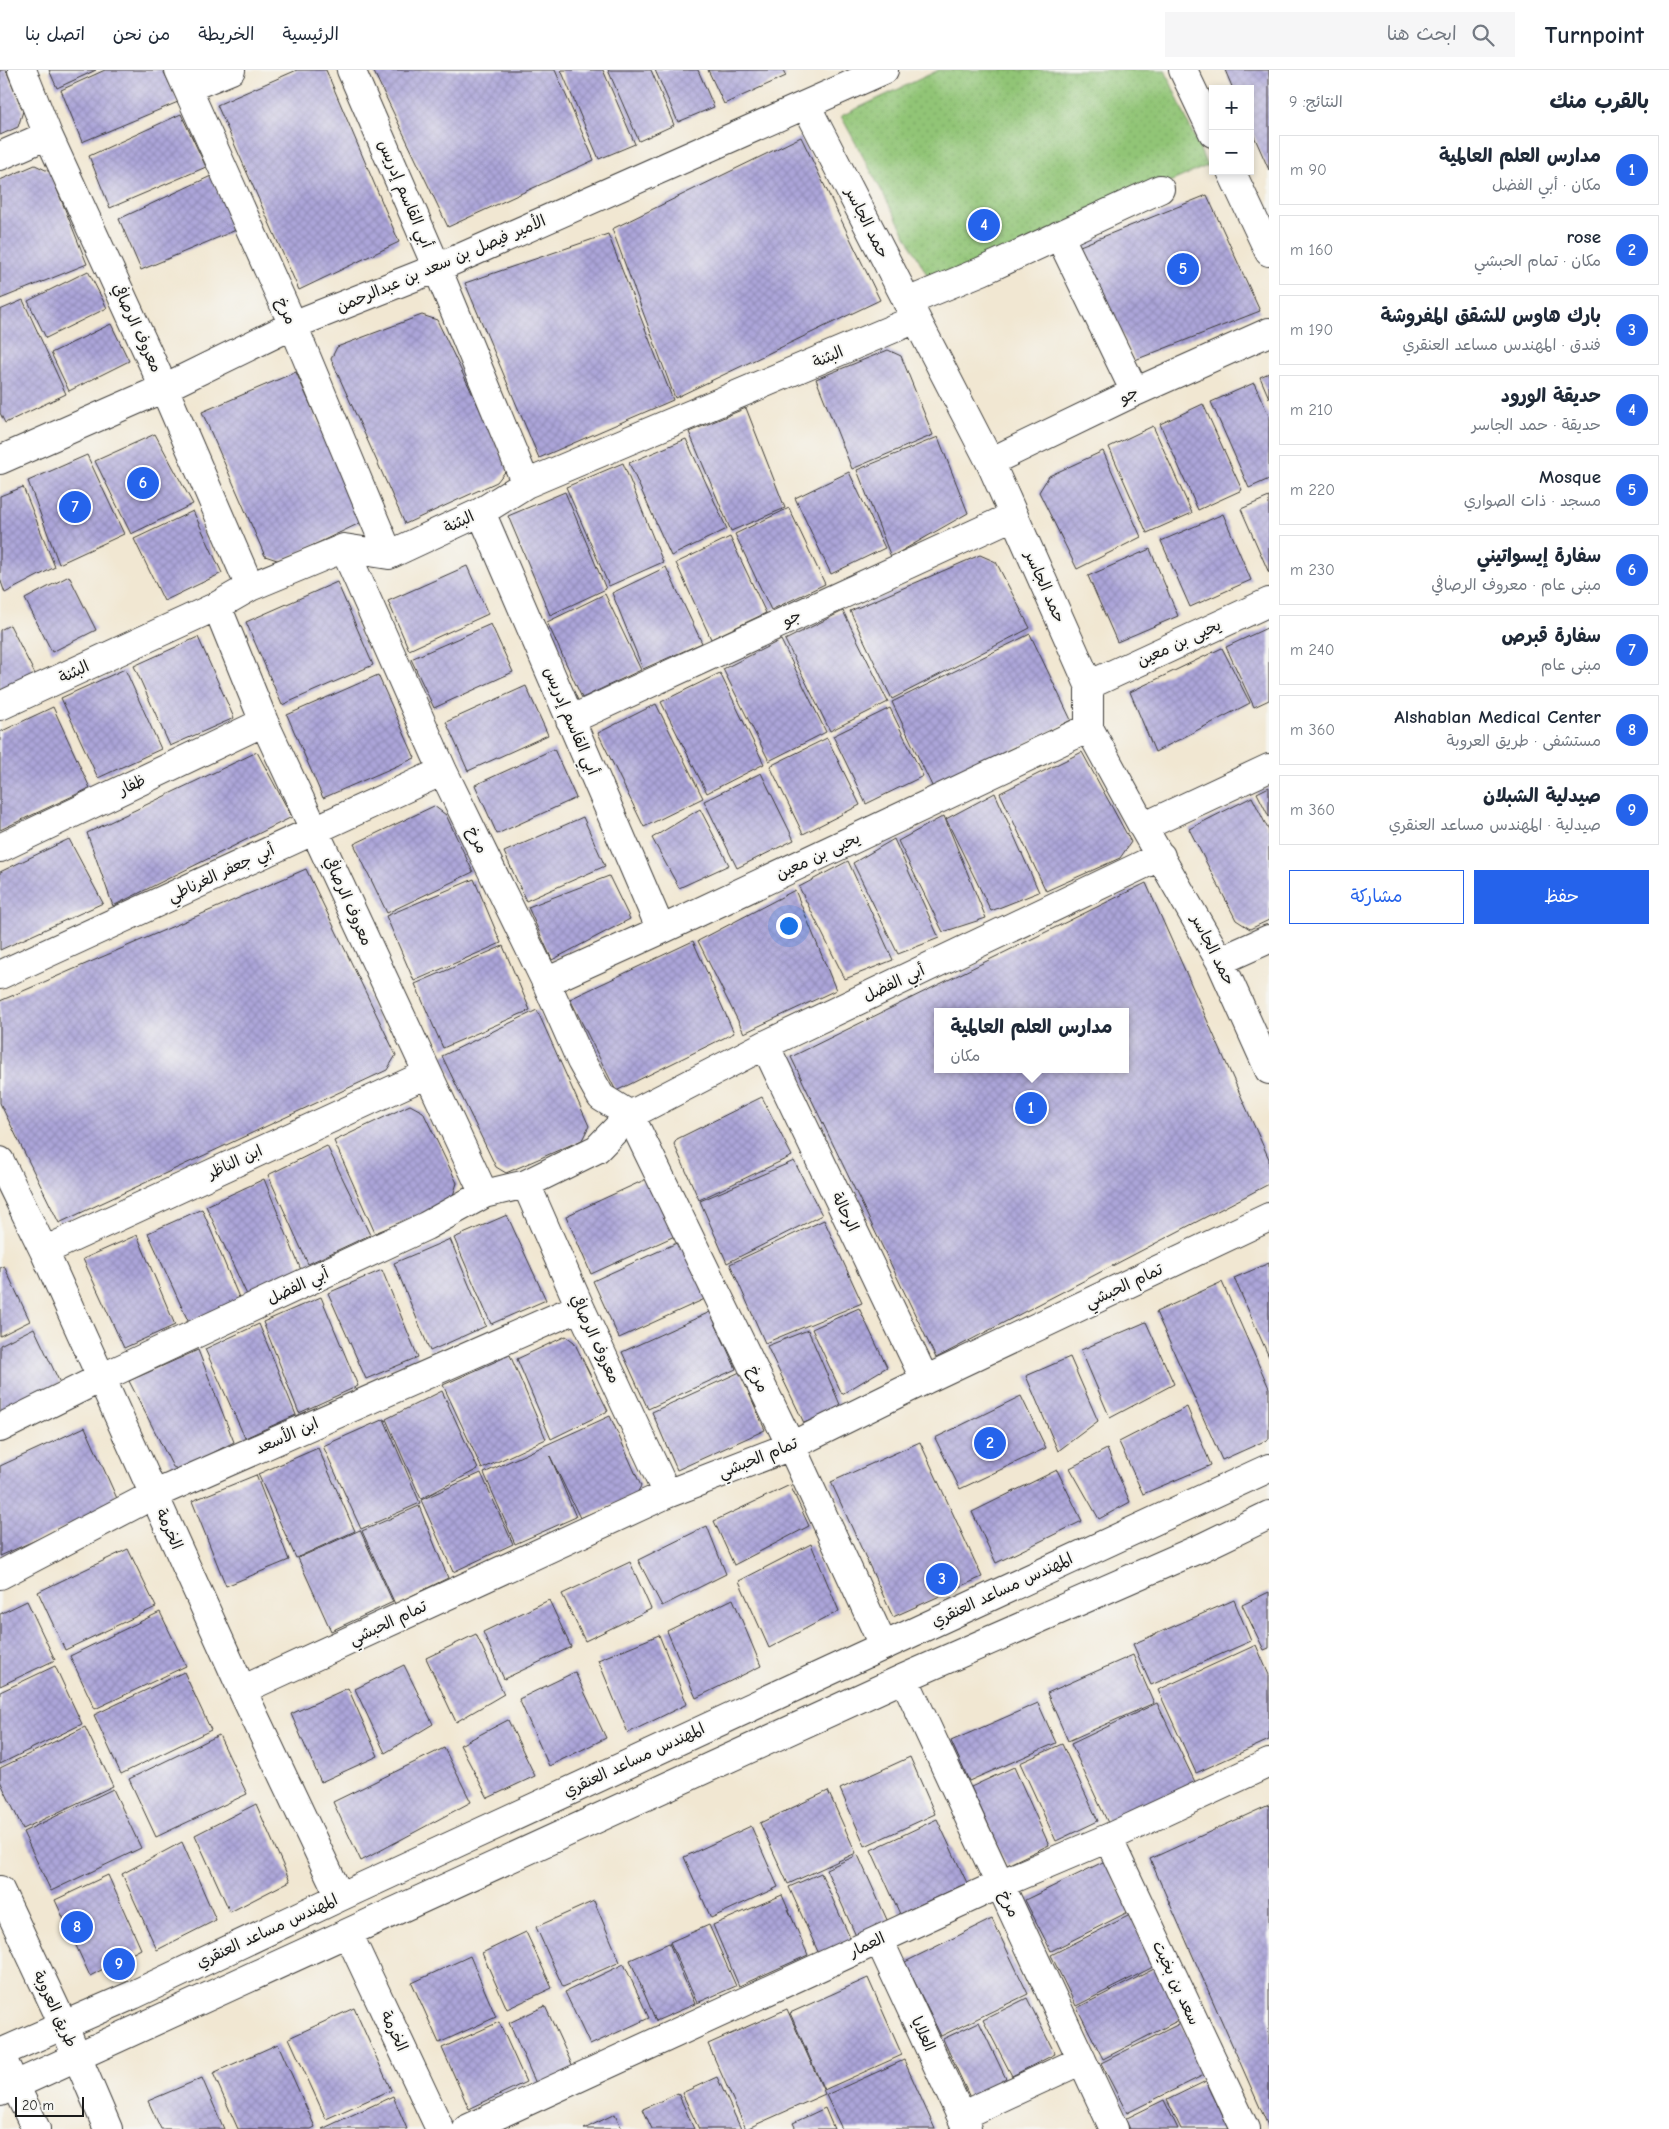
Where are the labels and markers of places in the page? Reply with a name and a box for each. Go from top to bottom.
pin: 4 [968,206,1000,244]
pin: 5 [1167,250,1199,288]
pin: 6 [127,464,159,502]
pin: 7 [59,488,91,526]
pin: 1 [1015,1089,1047,1127]
pin: 2 [974,1424,1006,1462]
pin: 3 [926,1560,958,1598]
pin: 8 [61,1908,93,1946]
pin: 9 [103,1945,135,1983]

